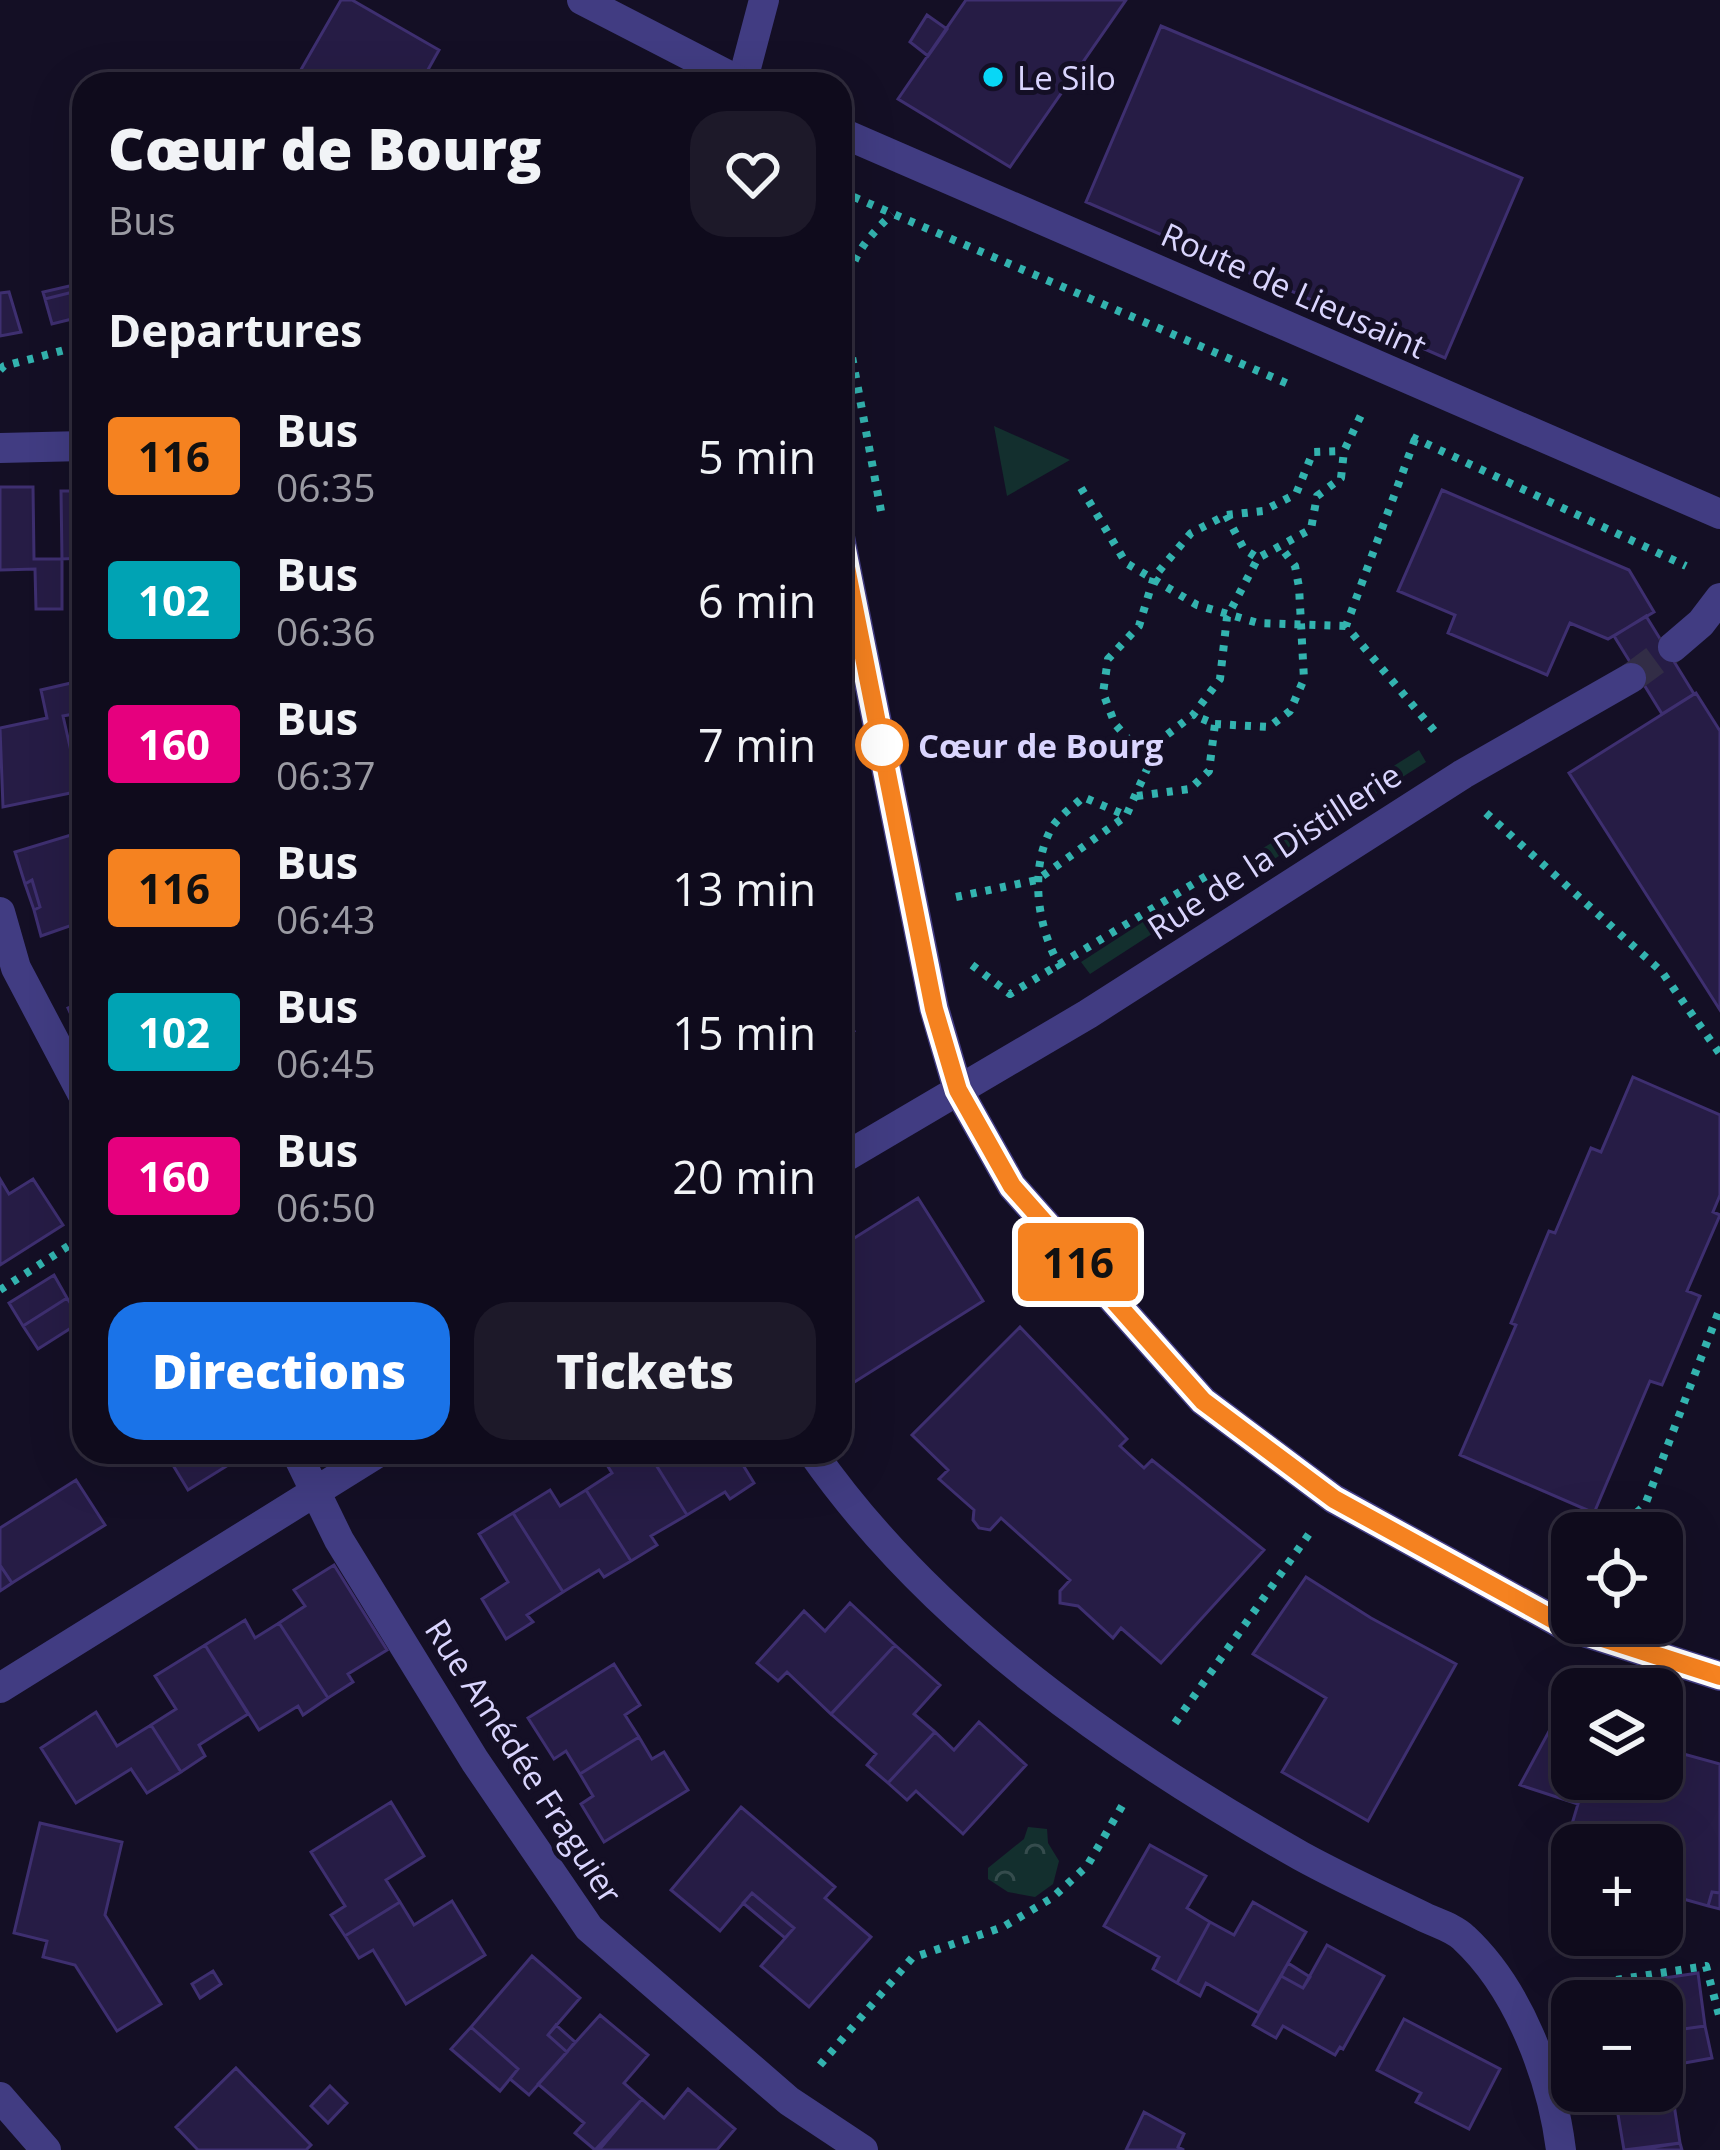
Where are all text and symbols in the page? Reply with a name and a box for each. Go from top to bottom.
place label: Le Silo [1017,55,1116,100]
marker: Le Silo [980,64,1006,90]
text: Cœur de Bourg [108,109,541,187]
button: heart [690,111,816,237]
text: Bus [108,193,176,246]
street label: Route de Lieusaint [1155,211,1433,369]
text: Departures [108,299,363,360]
text: Bus [276,399,358,460]
text: 5 min [698,426,816,487]
text: 116 [138,427,210,484]
text: 06:35 [276,460,375,513]
text: Bus [276,543,358,604]
text: 6 min [698,570,816,631]
text: 102 [138,571,210,628]
text: 06:36 [276,604,375,657]
text: Bus [276,687,358,748]
text: 7 min [698,714,816,775]
text: 160 [138,715,210,772]
marker: Cœur de Bourg [857,720,907,770]
place label: Cœur de Bourg [918,723,1164,768]
text: 06:37 [276,748,375,801]
street label: Rue de la Distillerie [1139,752,1409,950]
text: Bus [276,831,358,892]
text: 13 min [672,858,816,919]
text: 116 [138,859,210,916]
text: 06:43 [276,892,375,945]
text: Bus [276,975,358,1036]
text: 15 min [672,1002,816,1063]
text: 102 [138,1003,210,1060]
text: 06:45 [276,1036,375,1089]
text: Bus [276,1119,358,1180]
text: 20 min [672,1146,816,1207]
text: 160 [138,1147,210,1204]
text: 06:50 [276,1180,375,1233]
line badge: 116 [1009,1223,1147,1301]
text: 116 [1042,1233,1114,1290]
button: Directions [108,1302,450,1440]
button: Tickets [474,1302,816,1440]
map controls [1551,1512,1683,2112]
button: locate [1551,1512,1683,1644]
street label: Rue Amédée Fraguier [415,1610,633,1912]
button: layers [1551,1668,1683,1800]
button: + [1551,1824,1683,1956]
button: − [1551,1980,1683,2112]

